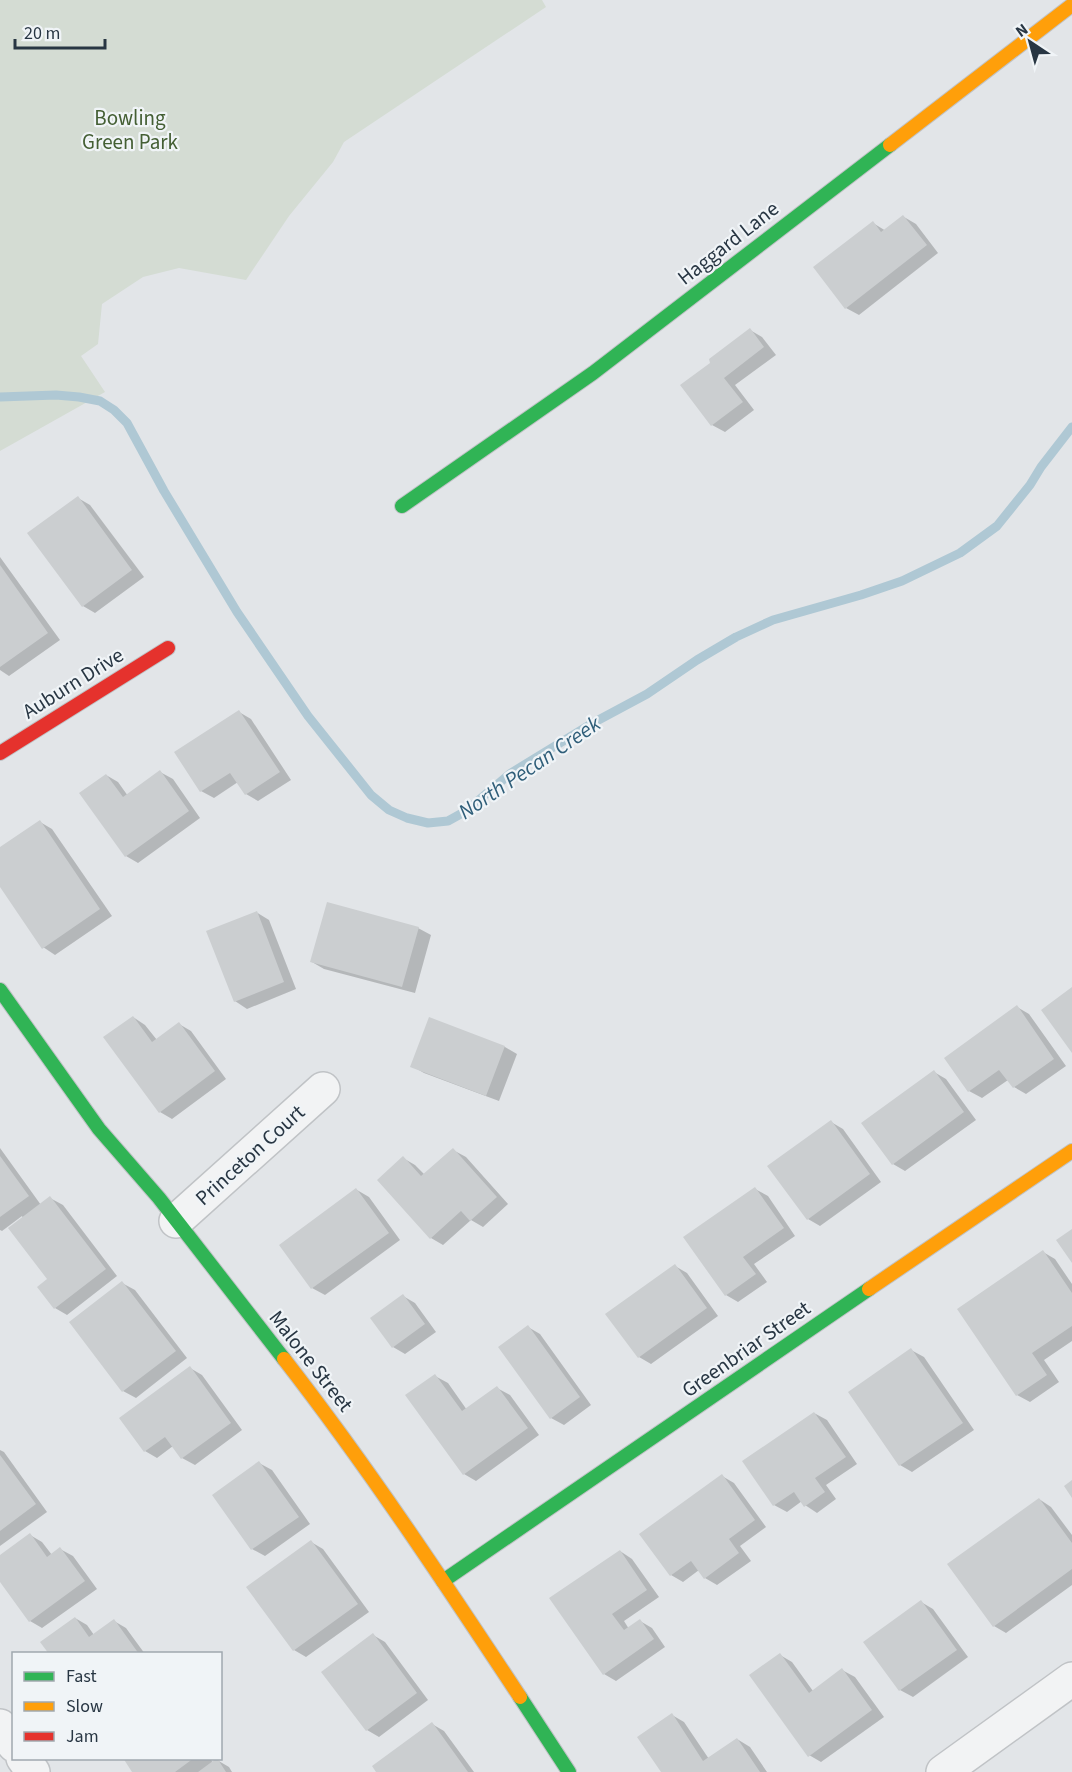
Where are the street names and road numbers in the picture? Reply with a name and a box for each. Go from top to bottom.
street label: Haggard Lane [671,194,785,292]
street label: Auburn Drive [17,640,129,726]
street label: Princeton Court [189,1098,311,1212]
street label: Greenbriar Street [676,1293,816,1405]
street label: Malone Street [262,1304,360,1418]

